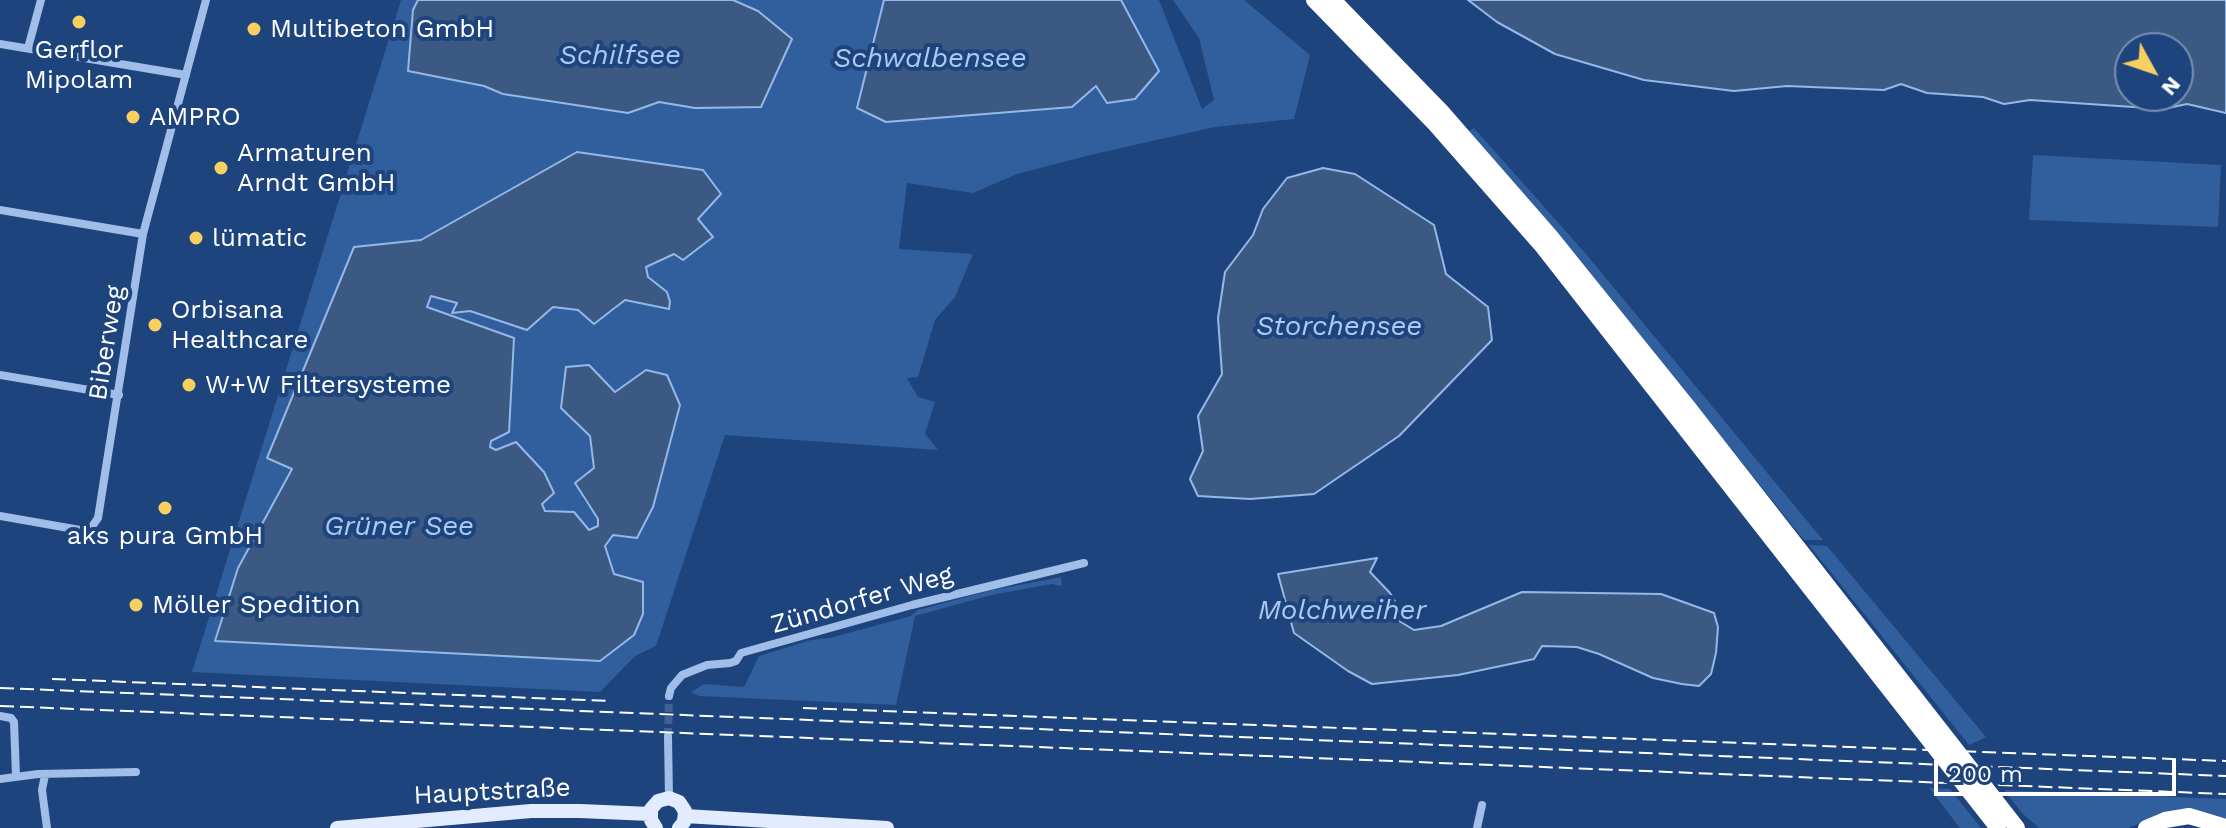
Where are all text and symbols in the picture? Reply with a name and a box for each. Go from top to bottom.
marker: Gerflor Mipolam [70,13,88,31]
place label: Multibeton GmbH [270,13,494,45]
marker: Multibeton GmbH [245,20,263,38]
north arrow [2114,32,2194,112]
place label: Gerflor Mipolam [25,34,133,96]
water label: Schilfsee [559,39,681,73]
water label: Schwalbensee [833,42,1027,76]
text: N [2156,72,2186,101]
place label: AMPRO [149,101,241,133]
marker: AMPRO [124,108,142,126]
place label: Armaturen Arndt GmbH [237,137,396,198]
marker: Armaturen Arndt GmbH [212,159,230,177]
place label: lümatic [212,222,307,254]
marker: lümatic [187,229,205,247]
street label: Biberweg [83,283,131,403]
place label: Orbisana Healthcare [171,294,308,356]
water label: Storchensee [1256,310,1422,344]
marker: Orbisana Healthcare [146,316,164,334]
place label: W+W Filtersysteme [205,369,451,401]
marker: W+W Filtersysteme [180,376,198,394]
marker: aks pura GmbH [156,499,174,517]
water label: Grüner See [324,510,474,544]
place label: aks pura GmbH [67,520,263,552]
street label: Zündorfer Weg [767,559,957,641]
place label: Möller Spedition [152,589,361,621]
water label: Molchweiher [1258,594,1426,628]
marker: Möller Spedition [127,596,145,614]
scale bar [1938,744,2180,794]
text: 200 m [1948,760,2023,788]
street label: Hauptstraße [413,772,571,812]

